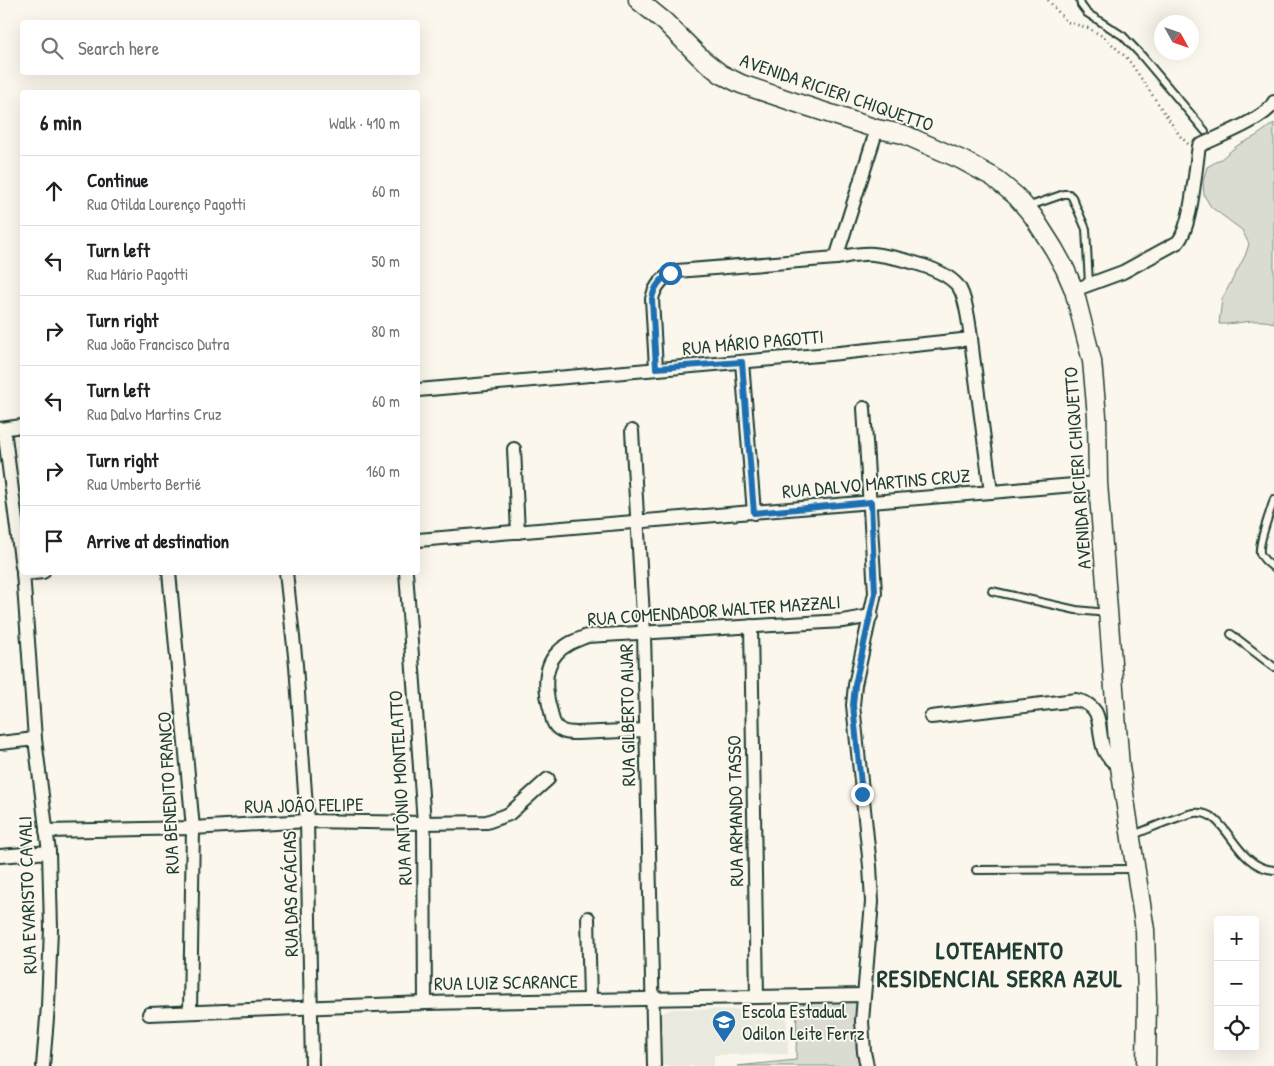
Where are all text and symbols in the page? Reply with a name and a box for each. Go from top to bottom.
north arrow [1154,15,1199,60]
search box [20,20,420,75]
icon: search [38,34,66,62]
text: Search here [78,35,159,61]
street label: AVENIDA RICIERI CHIQUETTO [737,47,937,137]
text: 6 min [40,108,82,137]
text: Walk · 410 m [329,112,400,134]
text: Continue [87,167,148,193]
icon: ahead [40,177,68,205]
text: 60 m [372,180,400,202]
text: Rua Otilda Lourenço Pagotti [87,193,246,215]
text: Turn left [87,237,150,263]
icon: left [40,247,68,275]
text: 50 m [372,250,400,272]
route start [659,262,682,285]
text: Rua Mário Pagotti [87,263,188,285]
text: Turn right [87,307,158,333]
icon: right [40,317,68,345]
text: 80 m [371,320,400,342]
street label: RUA MÁRIO PAGOTTI [681,323,825,361]
text: Rua João Francisco Dutra [87,333,229,355]
street label: AVENIDA RICIERI CHIQUETTO [1057,366,1097,570]
text: Turn left [87,377,150,403]
icon: left [40,387,68,415]
text: 60 m [372,390,400,412]
text: Rua Dalvo Martins Cruz [87,403,222,425]
text: Turn right [87,447,158,473]
icon: right [40,457,68,485]
text: 160 m [366,460,400,482]
street label: RUA DALVO MARTINS CRUZ [781,462,971,504]
text: Rua Umberto Bertié [87,473,201,495]
icon: arrive [40,527,68,555]
text: Arrive at destination [87,528,229,554]
street label: RUA COMENDADOR WALTER MAZZALI [587,588,841,632]
street label: RUA GILBERTO AIJAR [613,643,641,786]
street label: RUA ANTÔNIO MONTELATTO [382,690,418,886]
street label: RUA BENEDITO FRANCO [151,711,185,875]
street label: RUA ARMANDO TASSO [721,735,749,887]
route end [851,783,874,806]
street label: RUA JOÃO FELIPE [244,791,364,819]
street label: RUA EVARISTO CAVALI [11,816,43,974]
street label: RUA DAS ACÁCIAS [276,831,304,957]
map controls [1214,916,1259,1051]
button: + [1214,916,1259,961]
district label: LOTEAMENTO RESIDENCIAL SERRA AZUL [877,934,1123,994]
button: − [1214,961,1259,1006]
street label: RUA LUIZ SCARANCE [434,968,579,996]
place label: Escola Estadual Odilon Leite Ferrz [742,998,865,1046]
button: locate [1214,1006,1259,1051]
school or university icon: Escola Estadual Odilon Leite Ferrz [711,1009,737,1043]

